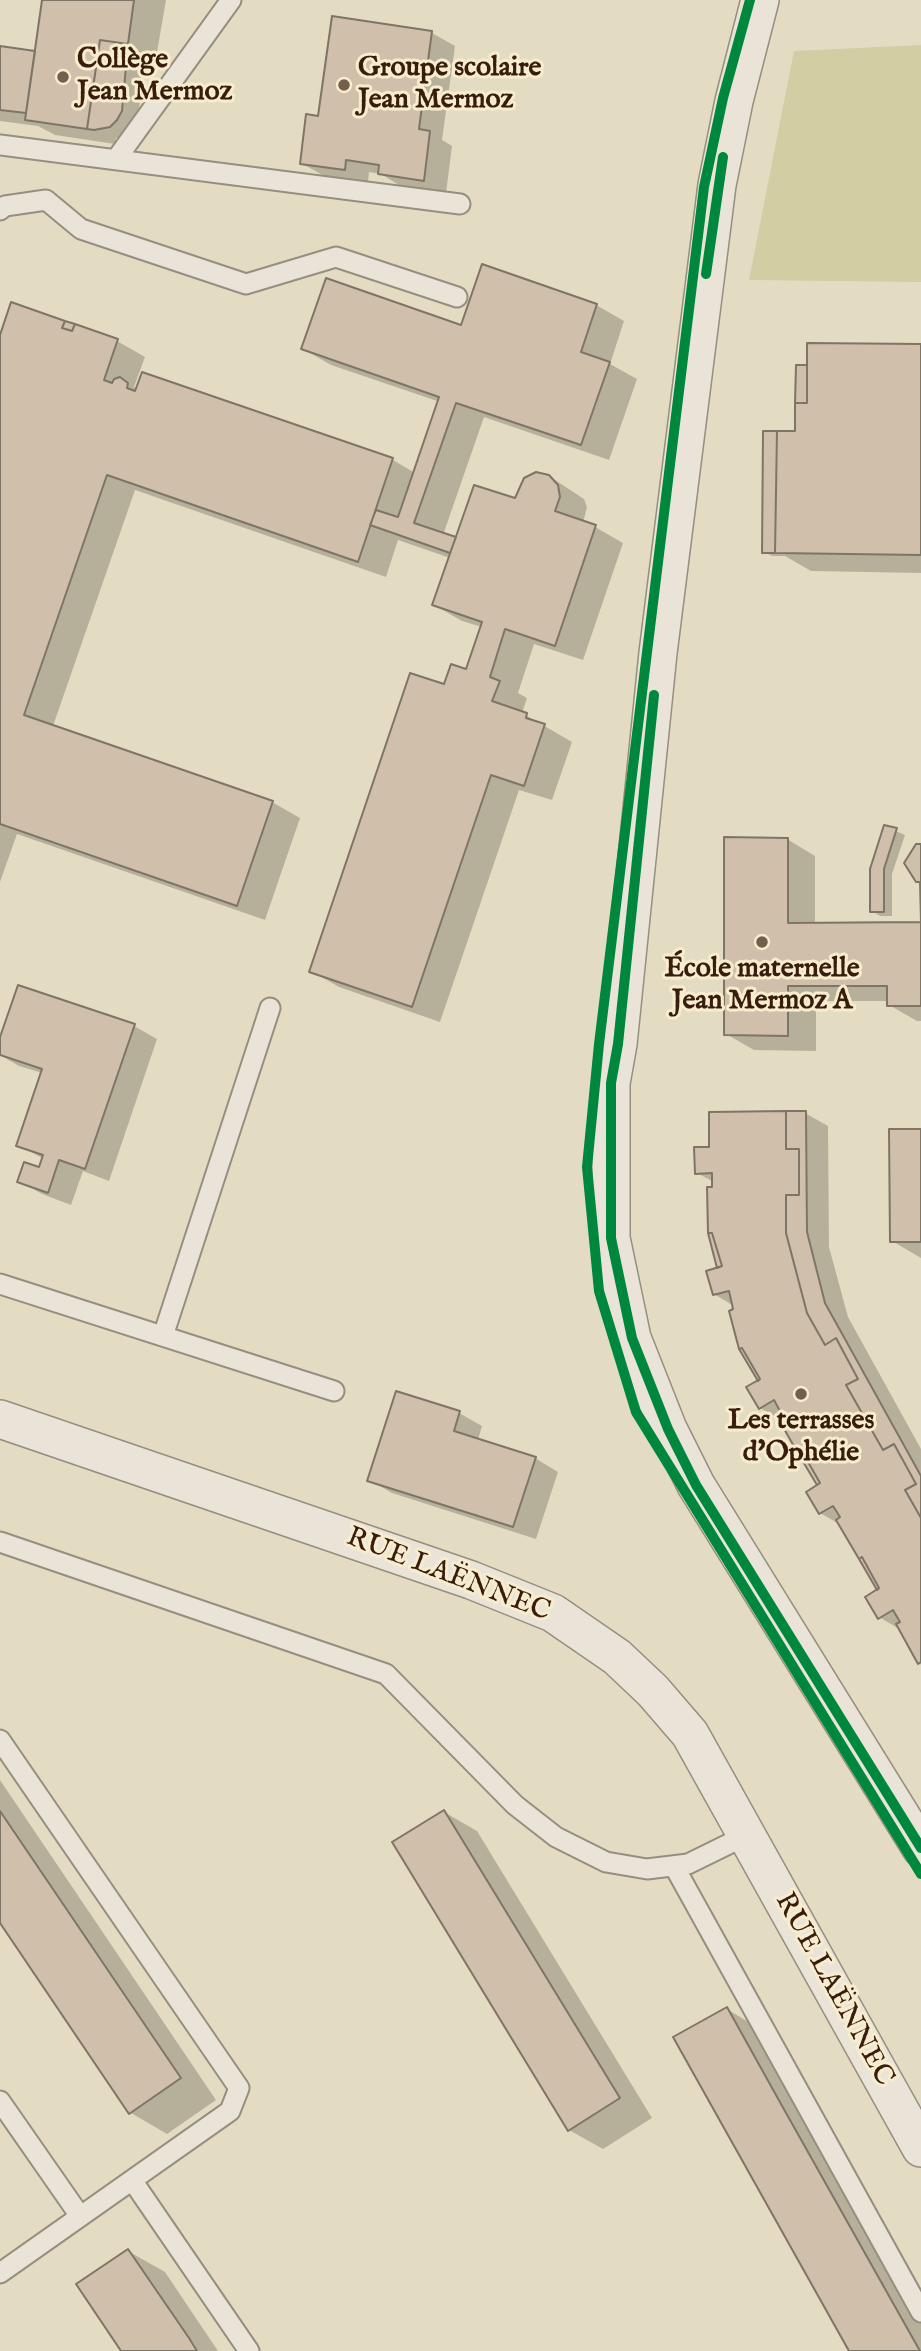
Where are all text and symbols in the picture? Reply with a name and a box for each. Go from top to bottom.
place label: Collège Jean Mermoz [77,44,233,110]
place label: Groupe scolaire Jean Mermoz [358,52,541,118]
marker: Collège Jean Mermoz [55,69,71,85]
marker: Groupe scolaire Jean Mermoz [336,77,352,93]
marker: École maternelle Jean Mermoz A [754,934,770,950]
place label: École maternelle Jean Mermoz A [664,953,860,1019]
marker: Les terrasses d'Ophélie [793,1386,809,1402]
place label: Les terrasses d'Ophélie [728,1405,874,1471]
street label: RUE LAËNNEC [341,1522,555,1630]
street label: RUE LAËNNEC [766,1888,900,2092]

